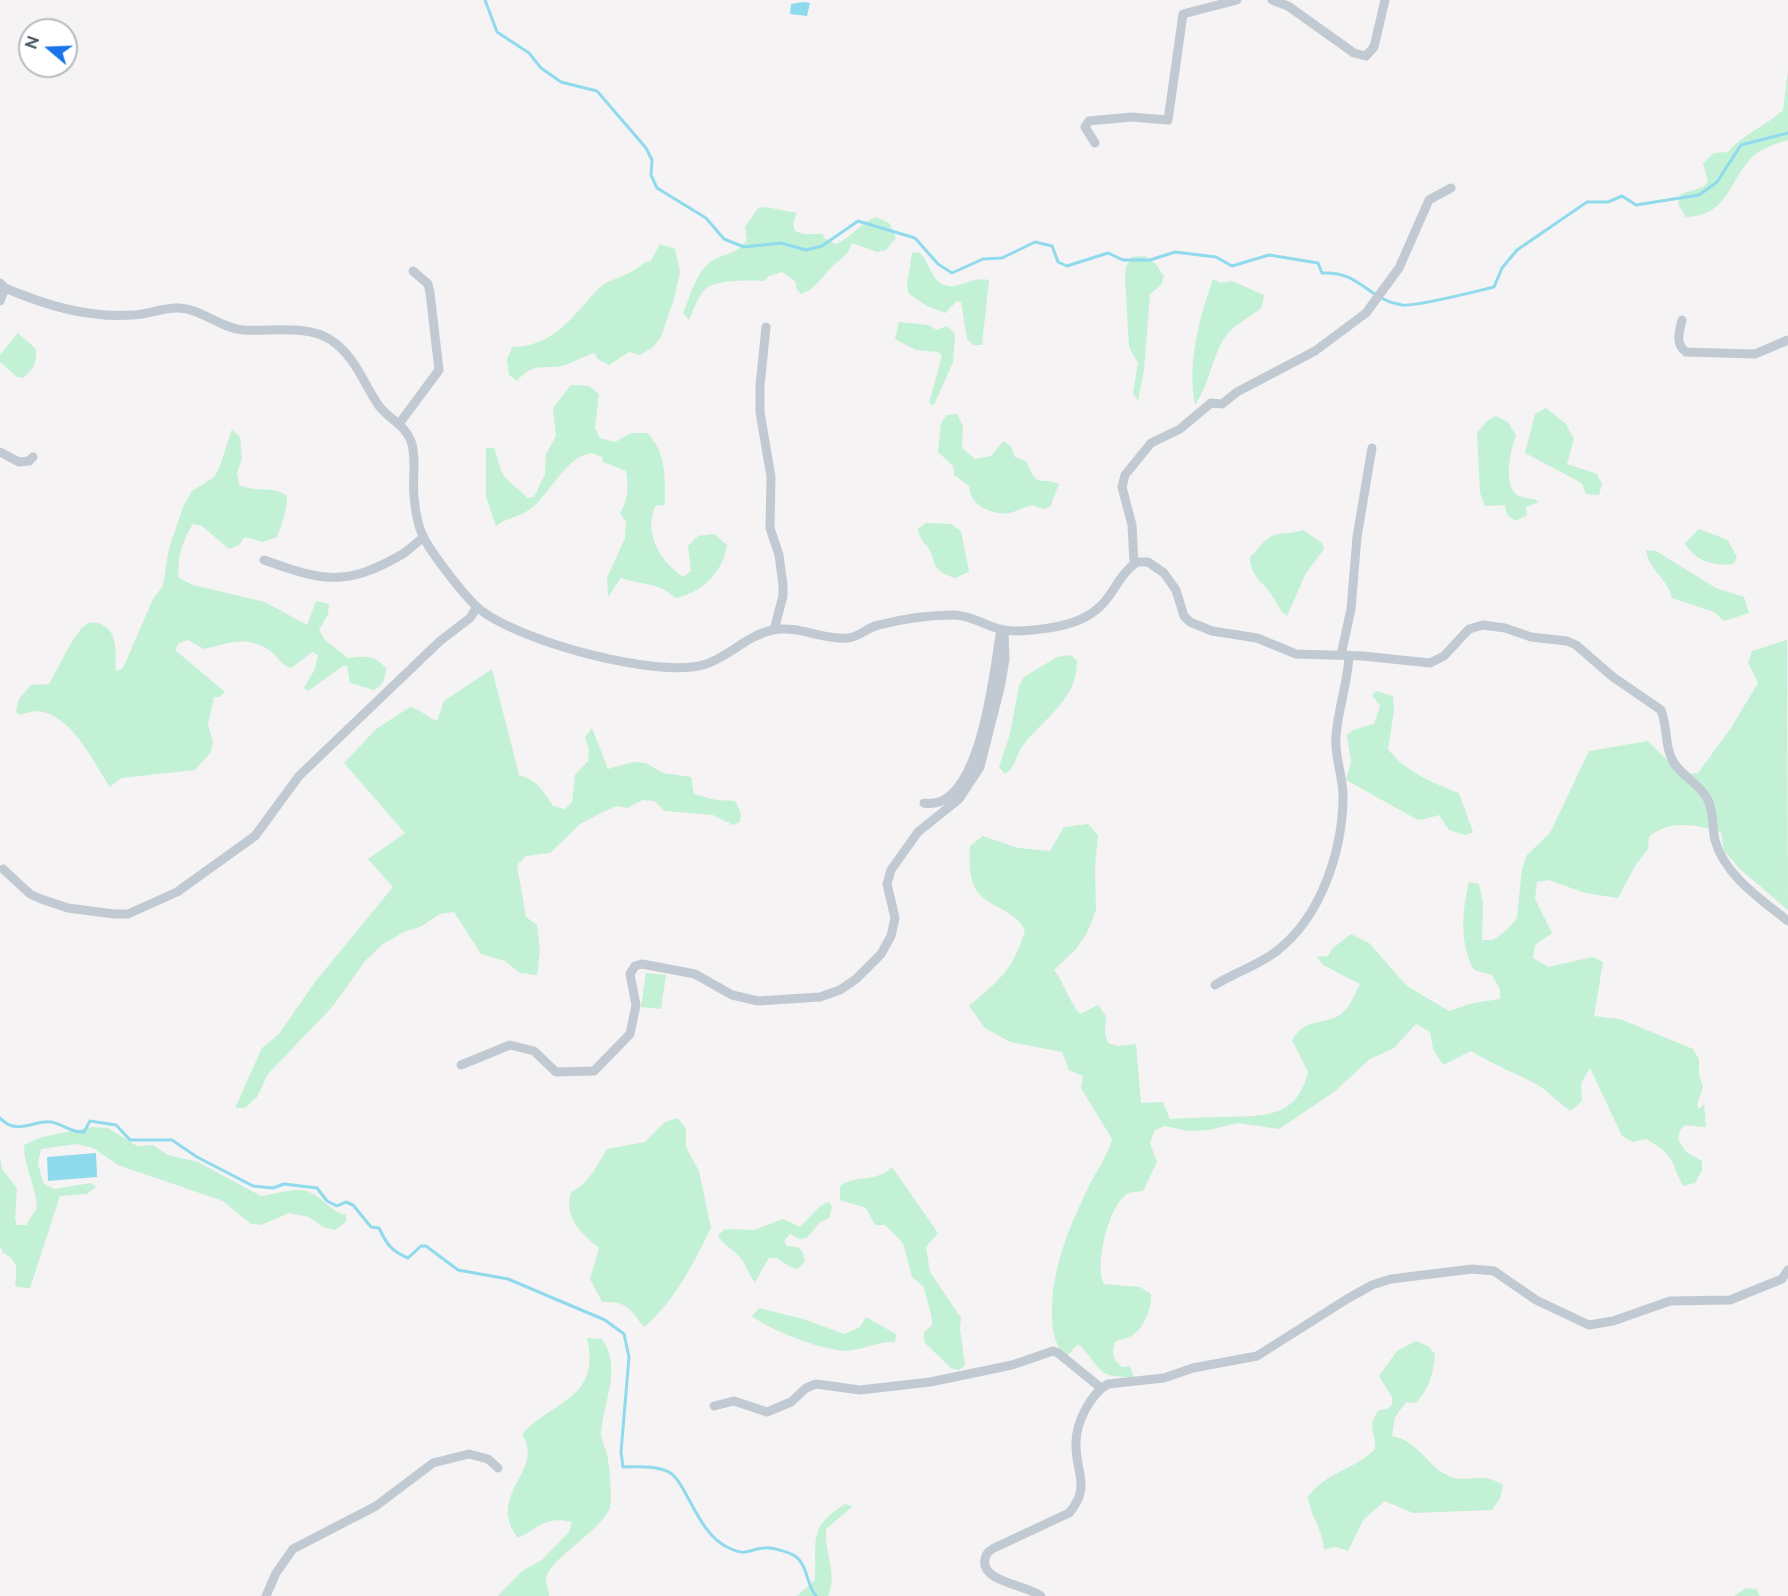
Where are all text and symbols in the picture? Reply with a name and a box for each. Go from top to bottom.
north arrow [18,18,78,78]
text: N [21,34,43,51]

